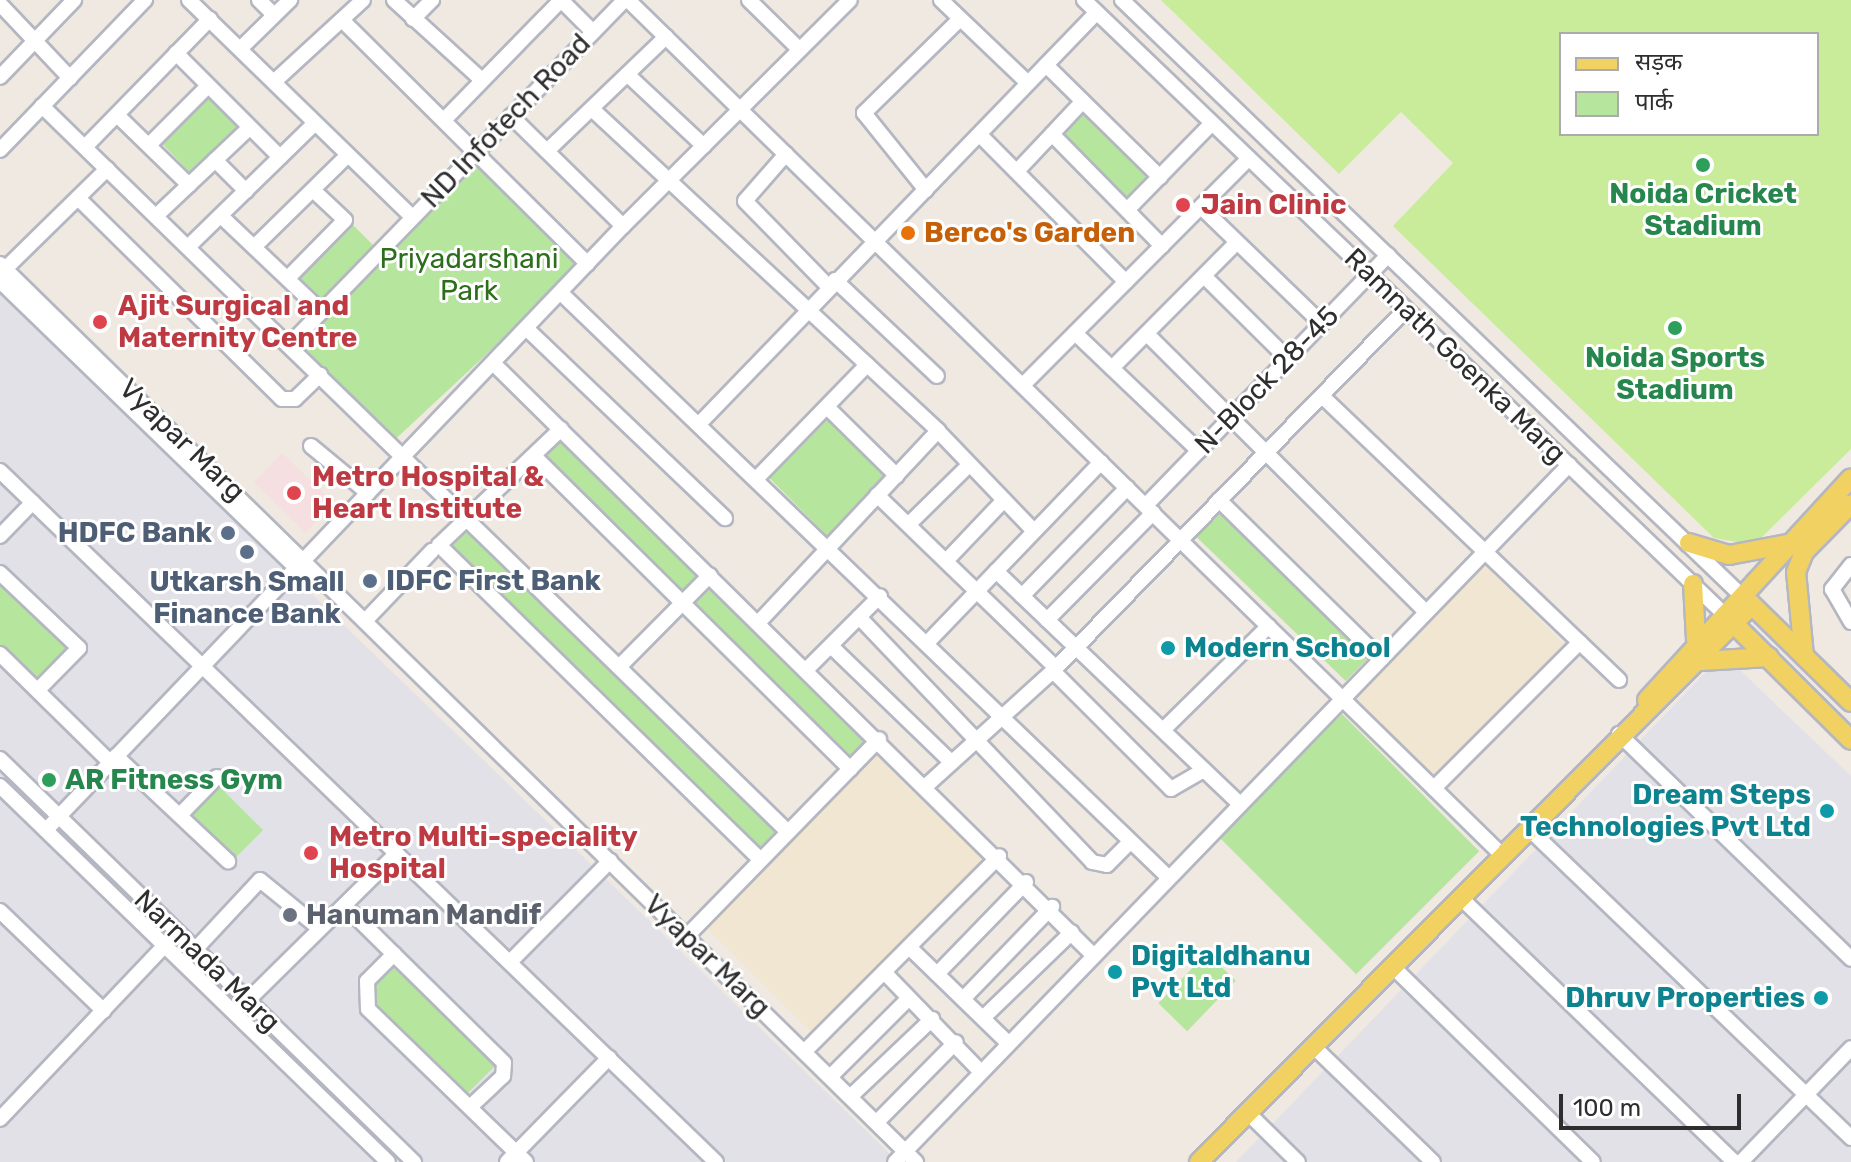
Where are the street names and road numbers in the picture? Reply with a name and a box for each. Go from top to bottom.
street label: ND Infotech Road [414,27,598,215]
street label: Ramnath Goenka Marg [1337,242,1573,470]
street label: N-Block 28-45 [1188,299,1346,461]
street label: Vyapar Marg [112,371,252,509]
street label: Narmada Marg [127,883,287,1039]
street label: Vyapar Marg [637,887,777,1025]

